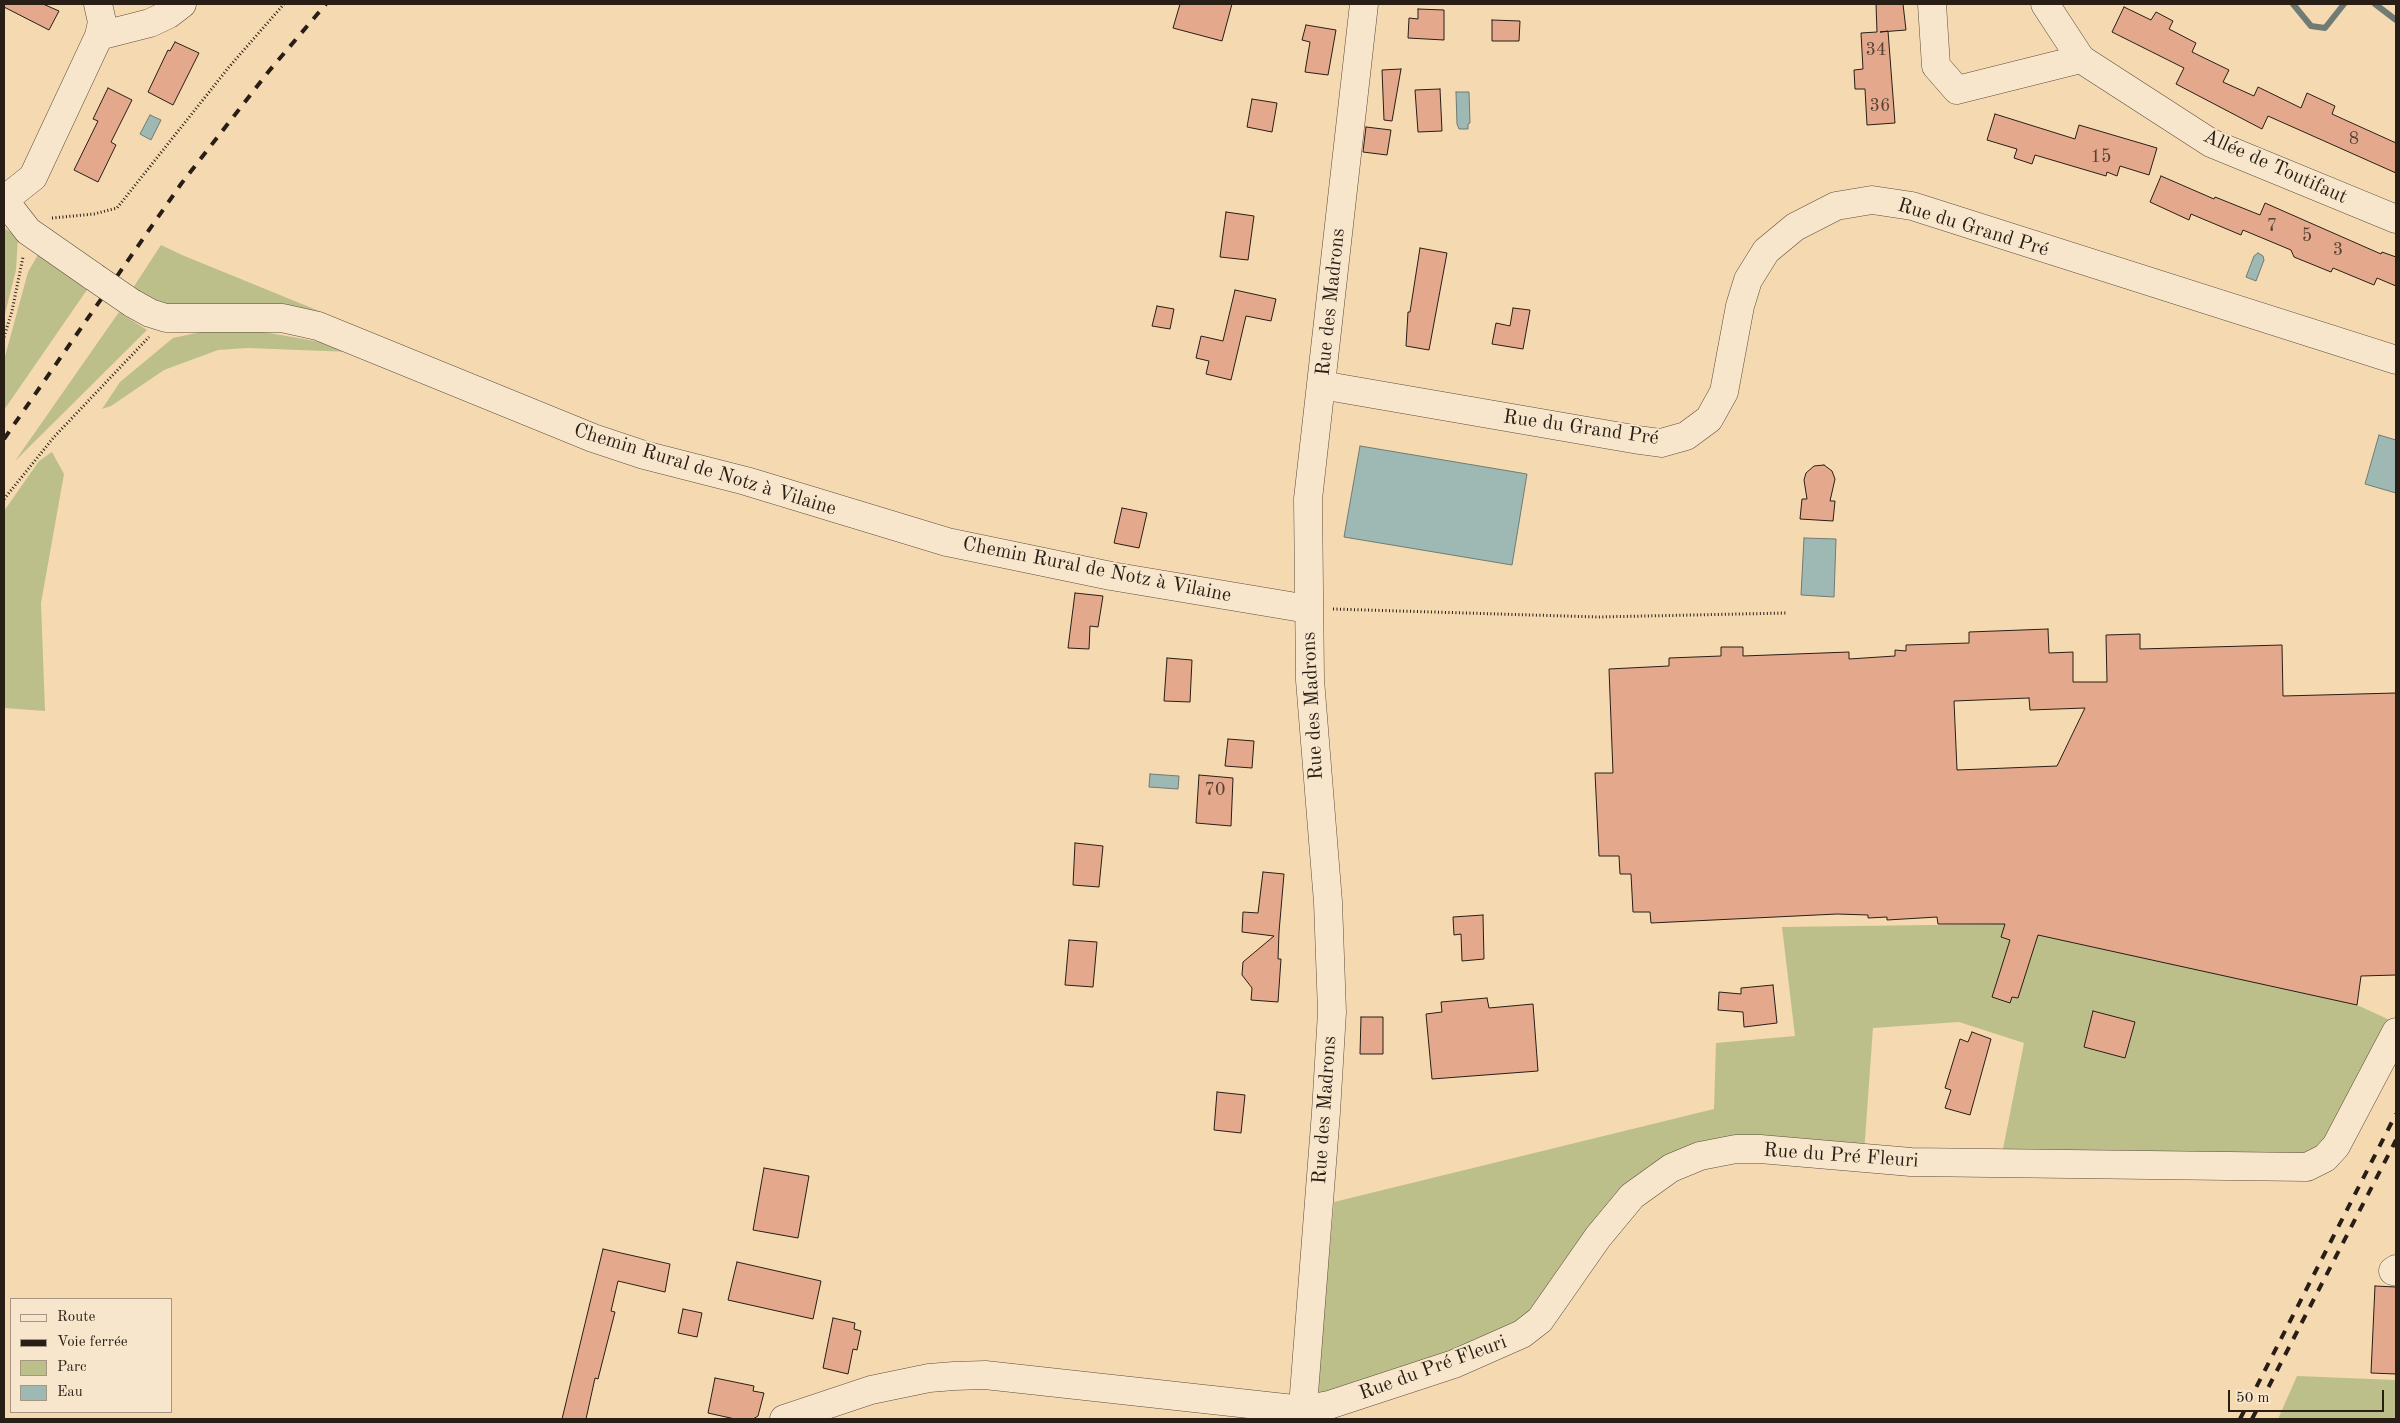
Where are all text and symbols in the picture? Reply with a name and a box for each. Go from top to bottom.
house number: 34 [1866,39,1886,61]
house number: 36 [1870,95,1890,117]
street label: Allée de Toutifaut [2199,124,2351,210]
house number: 8 [2349,128,2359,150]
house number: 15 [2091,146,2111,168]
street label: Rue du Grand Pré [1894,194,2052,262]
house number: 7 [2267,215,2277,237]
house number: 5 [2302,225,2312,247]
street label: Rue des Madrons [1311,227,1351,377]
house number: 3 [2333,239,2343,261]
street label: Rue du Grand Pré [1502,405,1660,451]
street label: Chemin Rural de Notz à Vilaine [571,419,839,521]
street label: Chemin Rural de Notz à Vilaine [961,532,1233,608]
street label: Rue des Madrons [1297,631,1329,781]
house number: 70 [1205,779,1225,801]
street label: Rue des Madrons [1308,1035,1342,1185]
street label: Rue du Pré Fleuri [1763,1139,1919,1173]
legend [10,1298,172,1413]
text: Route [57,1310,95,1325]
street label: Rue du Pré Fleuri [1356,1330,1510,1406]
text: Voie ferrée [57,1335,128,1350]
text: Parc [57,1360,87,1375]
scale bar [2230,1380,2386,1412]
text: Eau [57,1385,83,1400]
text: 50 m [2236,1391,2270,1406]

